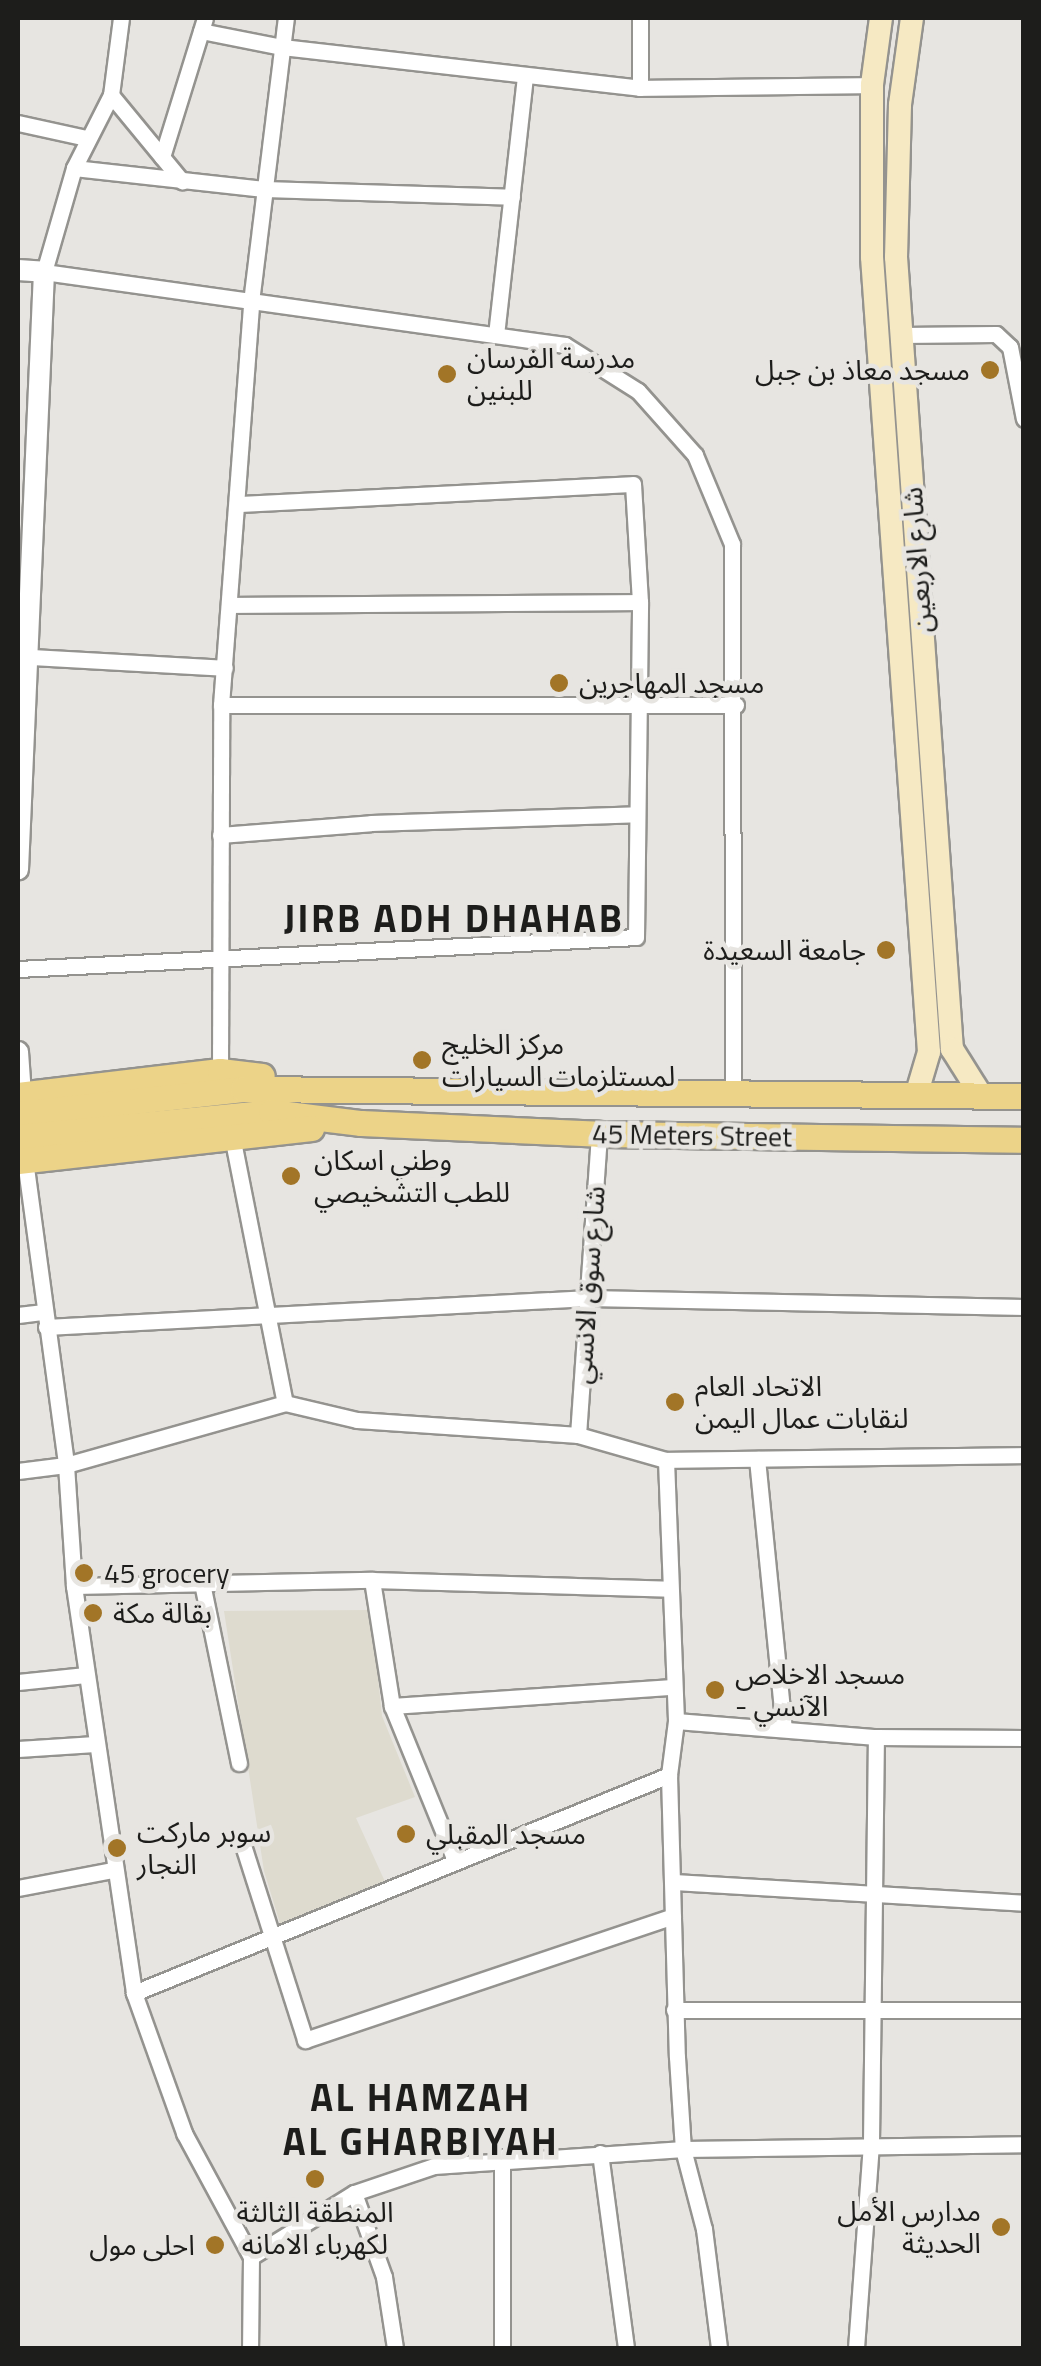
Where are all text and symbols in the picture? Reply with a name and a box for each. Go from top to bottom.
place label: مدرسة الفرسان للبنين [467,341,635,407]
place label: مسجد معاذ بن جبل [755,353,970,387]
marker: مسجد معاذ بن جبل [979,359,1001,381]
marker: مدرسة الفرسان للبنين [436,363,458,385]
street label: شارع الاربعين [895,486,939,634]
place label: مسجد المهاجرين [579,666,764,700]
marker: مسجد المهاجرين [548,672,570,694]
district label: JIRB ADH DHAHAB [284,896,624,942]
place label: جامعة السعيدة [703,933,866,967]
marker: جامعة السعيدة [875,939,897,961]
place label: مركز الخليج لمستلزمات السيارات [442,1027,675,1093]
marker: مركز الخليج لمستلزمات السيارات [411,1049,433,1071]
street label: 45 Meters Street [592,1116,792,1154]
place label: وطني اسكان للطب التشخيصي [314,1143,510,1209]
marker: وطني اسكان للطب التشخيصي [278,1163,304,1189]
street label: شارع سوق الانسي [564,1185,612,1385]
place label: الاتحاد العام لنقابات عمال اليمن [695,1369,909,1435]
marker: الاتحاد العام لنقابات عمال اليمن [664,1391,686,1413]
place label: 45 grocery [104,1556,229,1590]
marker: 45 grocery [73,1562,95,1584]
place label: بقالة مكة [113,1596,212,1630]
marker: بقالة مكة [82,1602,104,1624]
place label: مسجد الاخلاص - الآنسي [735,1657,905,1723]
marker: مسجد الاخلاص - الآنسي [704,1679,726,1701]
place label: سوبر ماركت النجار [137,1815,271,1881]
place label: مسجد المقبلي [426,1817,586,1851]
marker: مسجد المقبلي [395,1823,417,1845]
marker: سوبر ماركت النجار [106,1837,128,1859]
district label: AL HAMZAH AL GHARBIYAH [283,2075,559,2164]
marker: المنطقة الثالثة لكهرباء الامانه [304,2168,326,2190]
place label: مدارس الأمل الحديثة [837,2194,981,2260]
place label: المنطقة الثالثة لكهرباء الامانه [236,2195,394,2261]
marker: مدارس الأمل الحديثة [990,2216,1012,2238]
place label: احلى مول [89,2228,195,2262]
marker: احلى مول [204,2234,226,2256]

